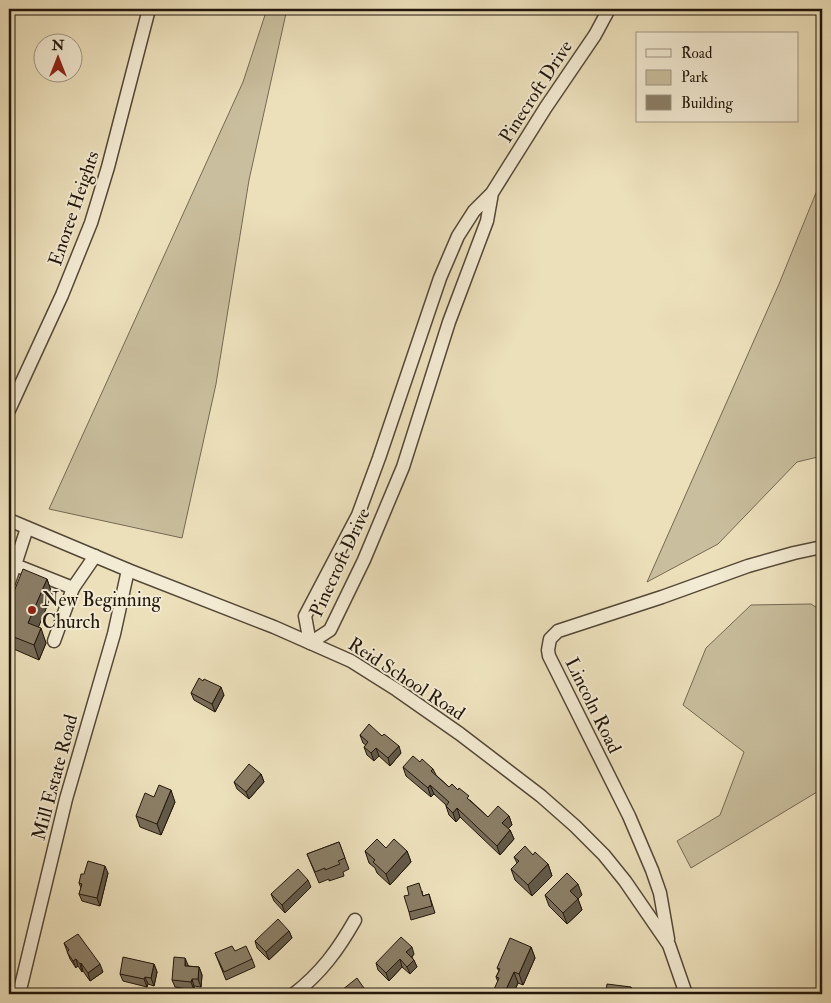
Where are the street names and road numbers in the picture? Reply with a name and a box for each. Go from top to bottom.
street label: Pinecroft Drive [494,36,578,147]
street label: Enoree Heights [43,148,105,269]
street label: Pinecroft Drive [304,504,376,621]
street label: Reid School Road [343,632,470,726]
street label: Lincoln Road [560,654,627,758]
street label: Mill Estate Road [27,711,83,843]

